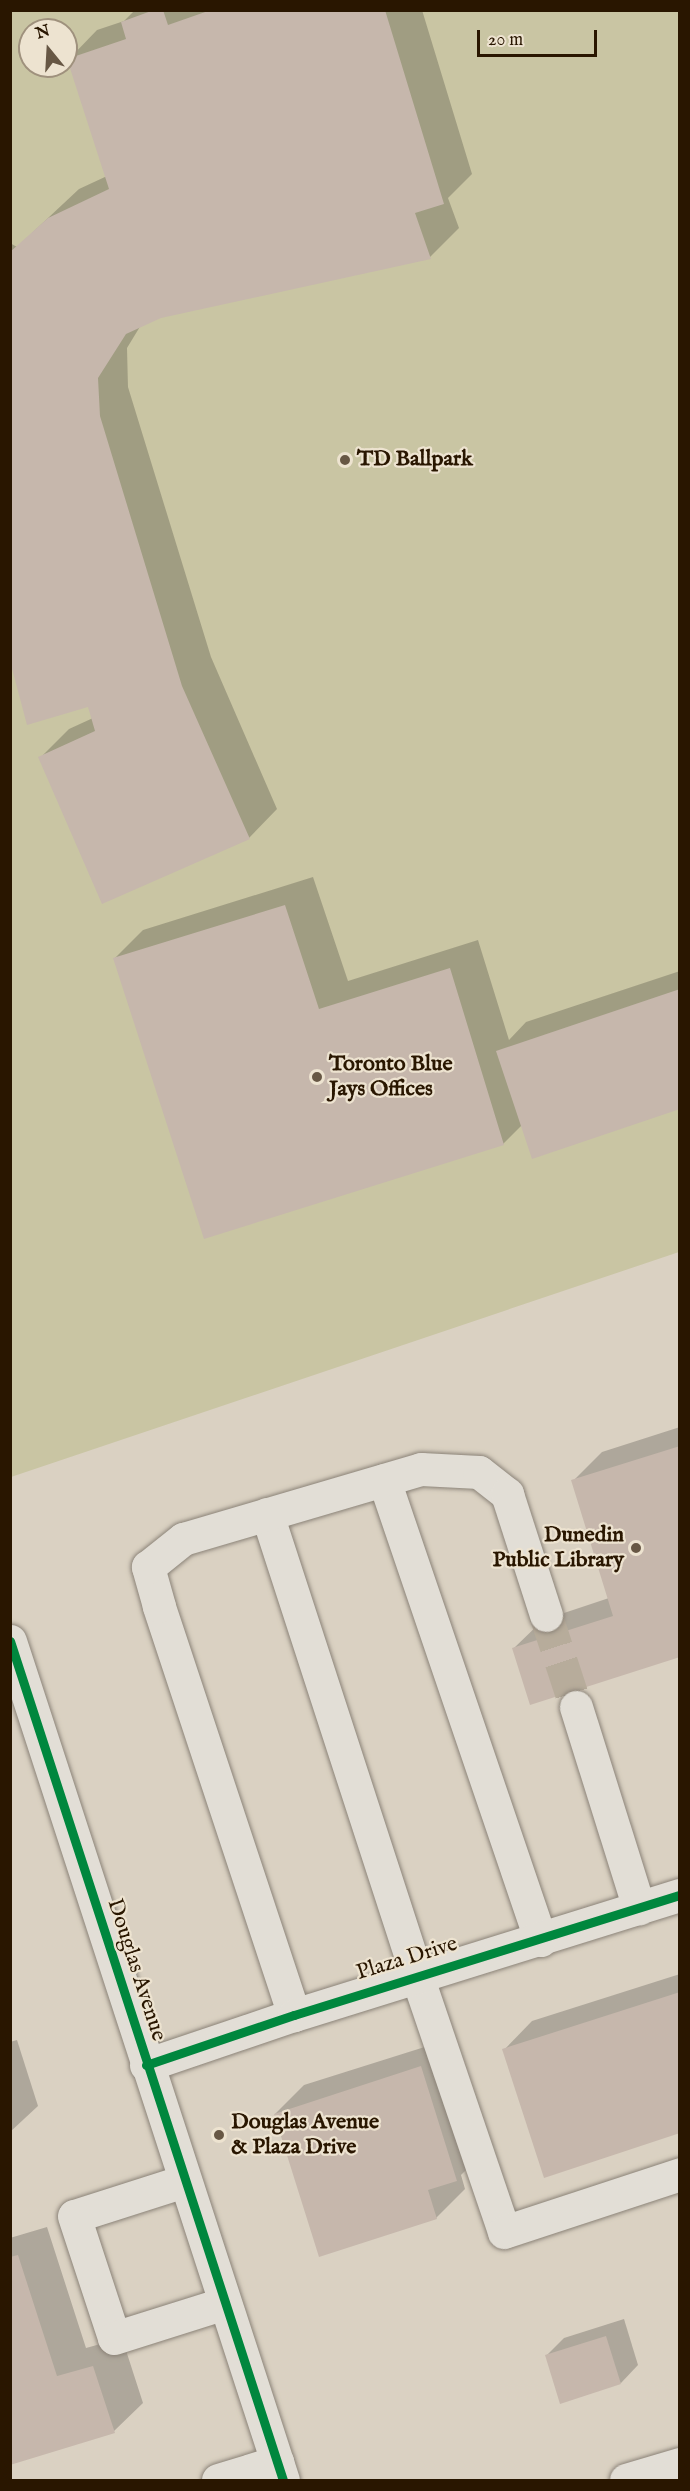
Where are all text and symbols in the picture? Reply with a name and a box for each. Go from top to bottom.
north arrow [18,18,78,78]
scale bar [480,18,600,56]
text: N [33,21,53,44]
text: 20 m [488,29,523,52]
place label: TD Ballpark [357,447,473,473]
marker: TD Ballpark [338,453,352,467]
place label: Toronto Blue Jays Offices [329,1051,452,1102]
marker: Toronto Blue Jays Offices [310,1070,324,1084]
place label: Dunedin Public Library [493,1522,624,1574]
marker: Dunedin Public Library [629,1541,643,1555]
street label: Douglas Avenue [101,1896,171,2044]
street label: Plaza Drive [353,1931,461,1987]
place label: Douglas Avenue & Plaza Drive [231,2109,379,2160]
marker: Douglas Avenue & Plaza Drive [212,2128,226,2142]

